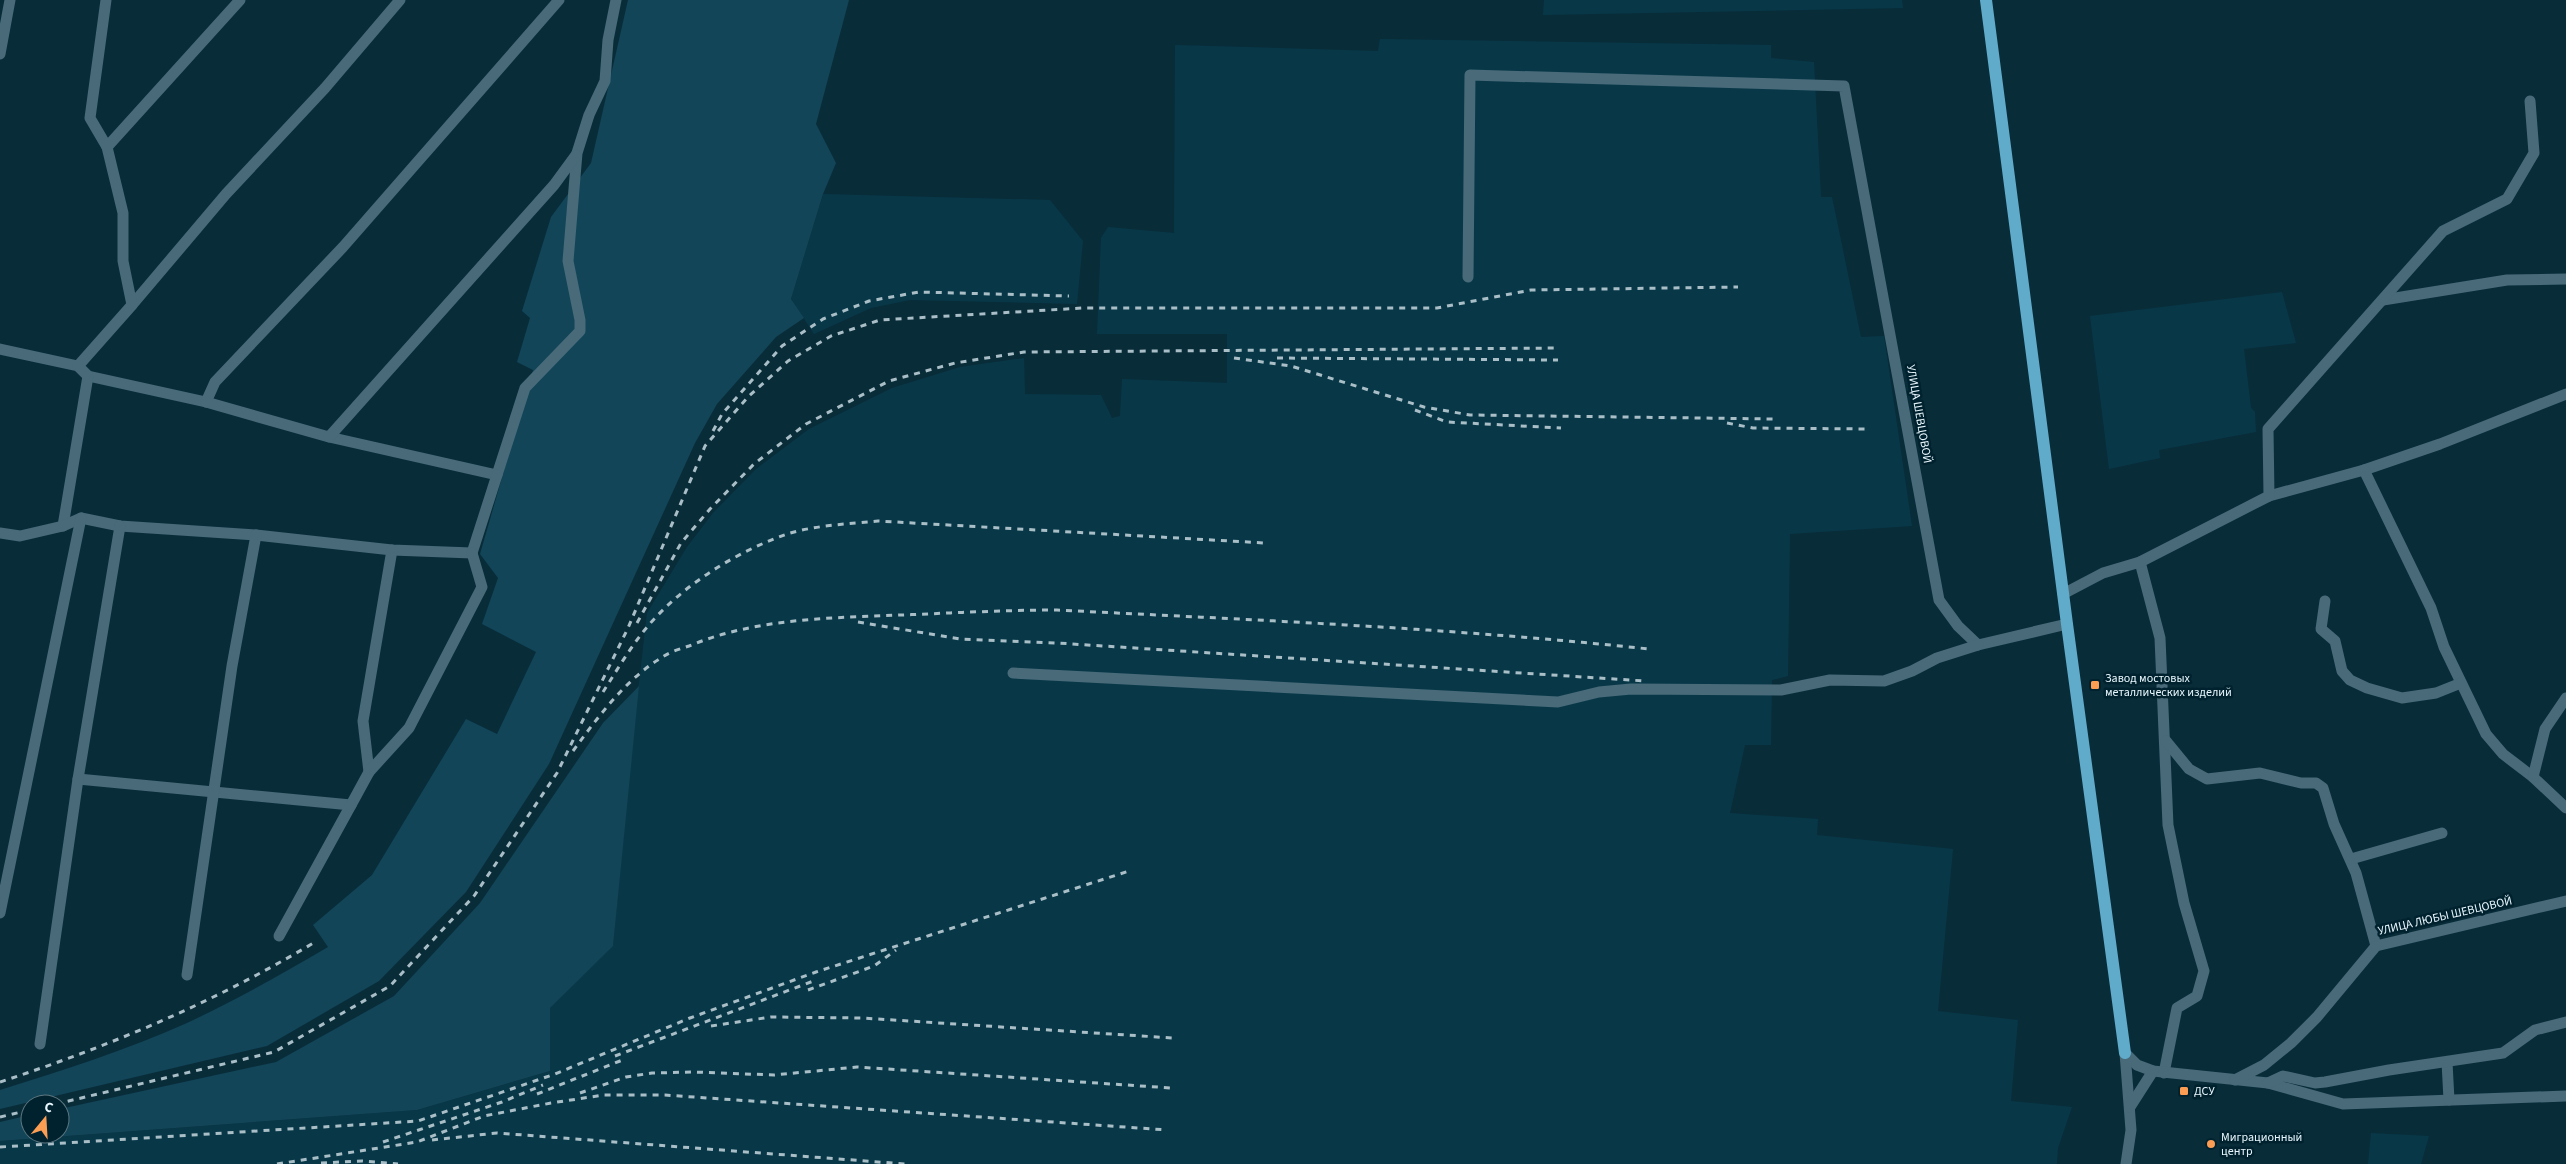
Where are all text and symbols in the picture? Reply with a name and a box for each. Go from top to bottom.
street label: УЛИЦА ШЕВЦОВОЙ [1902,363,1936,465]
place label: Завод мостовых металлических изделий [2105,670,2232,701]
marker: Завод мостовых металлических изделий [2089,679,2101,691]
street label: УЛИЦА ЛЮБЫ ШЕВЦОВОЙ [2376,892,2514,940]
place label: ДСУ [2194,1083,2215,1100]
marker: ДСУ [2178,1085,2190,1097]
north arrow [20,1094,70,1144]
text: С [42,1097,56,1118]
place label: Миграционный центр [2221,1129,2302,1160]
marker: Миграционный центр [2205,1138,2217,1150]

